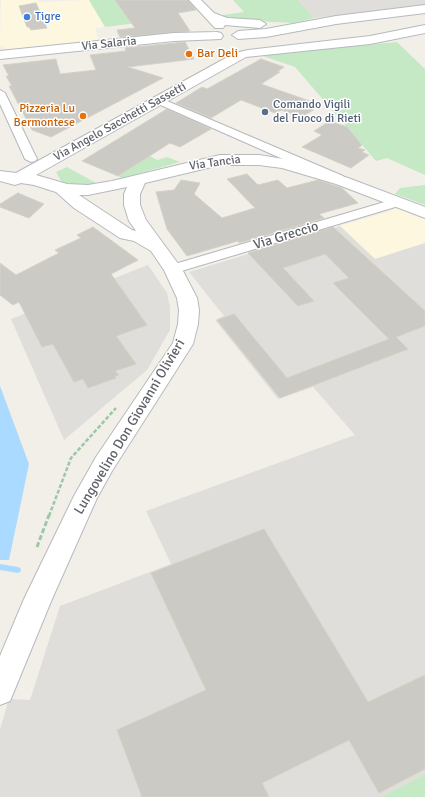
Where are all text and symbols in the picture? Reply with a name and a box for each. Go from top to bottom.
place label: Tigre [35,10,61,24]
marker: Tigre [22,12,32,22]
street label: Via Salaria [81,34,137,54]
place label: Bar Deli [197,47,238,61]
marker: Bar Deli [184,49,194,59]
street label: Via Angelo Sacchetti Sassetti [51,80,189,164]
place label: Comando Vigili del Fuoco di Rieti [273,98,361,126]
place label: Pizzeria Lu Bermontese [14,102,75,130]
marker: Comando Vigili del Fuoco di Rieti [260,107,270,117]
marker: Pizzeria Lu Bermontese [78,111,88,121]
street label: Via Tancia [188,152,242,174]
street label: Via Greccio [251,218,321,254]
street label: Lungovelino Don Giovanni Olivieri [71,336,189,518]

